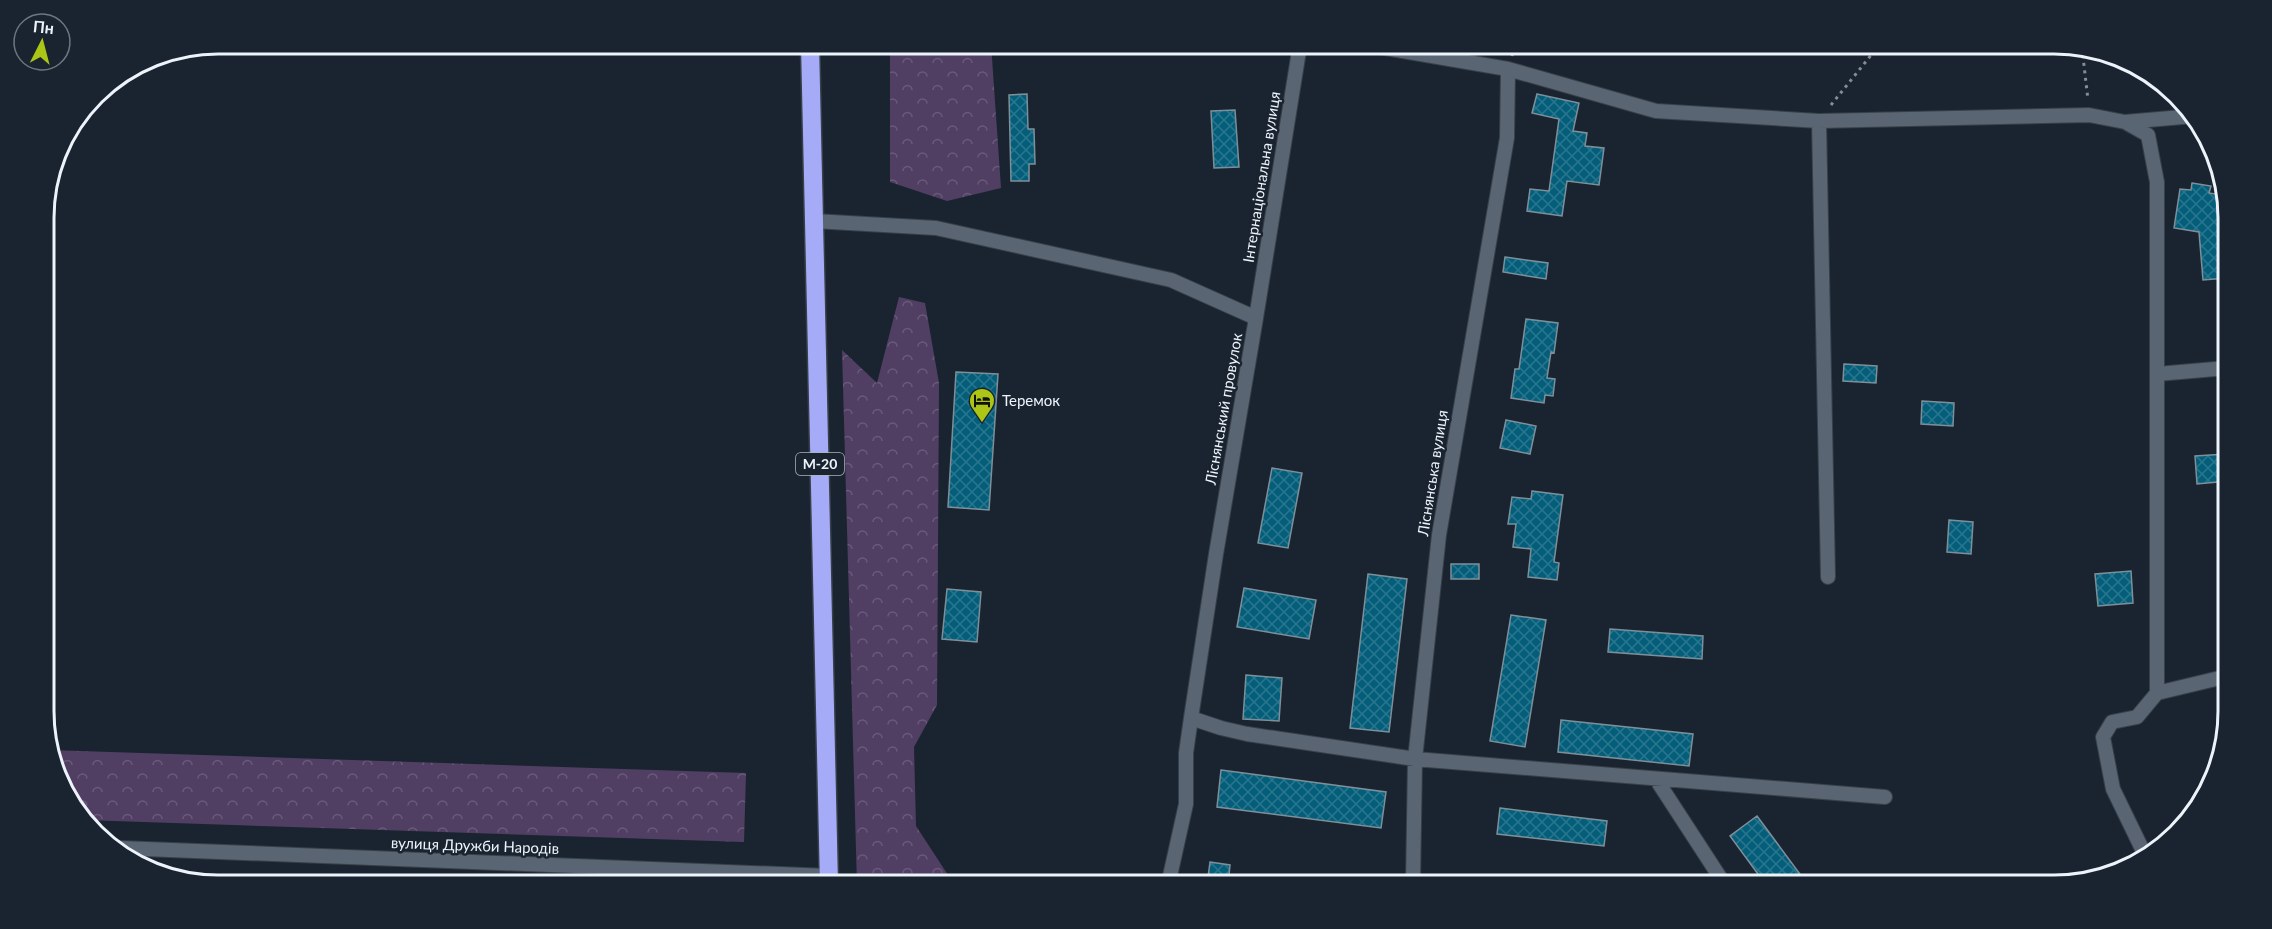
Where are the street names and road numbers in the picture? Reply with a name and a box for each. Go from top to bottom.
street label: Інтернаціональна вулиця [1239,90,1283,264]
street label: Ліснянський провулок [1201,331,1245,487]
street label: Ліснянська вулиця [1413,409,1451,538]
road number: М-20 [796,453,844,475]
street label: вулиця Дружби Народів [391,833,559,857]

